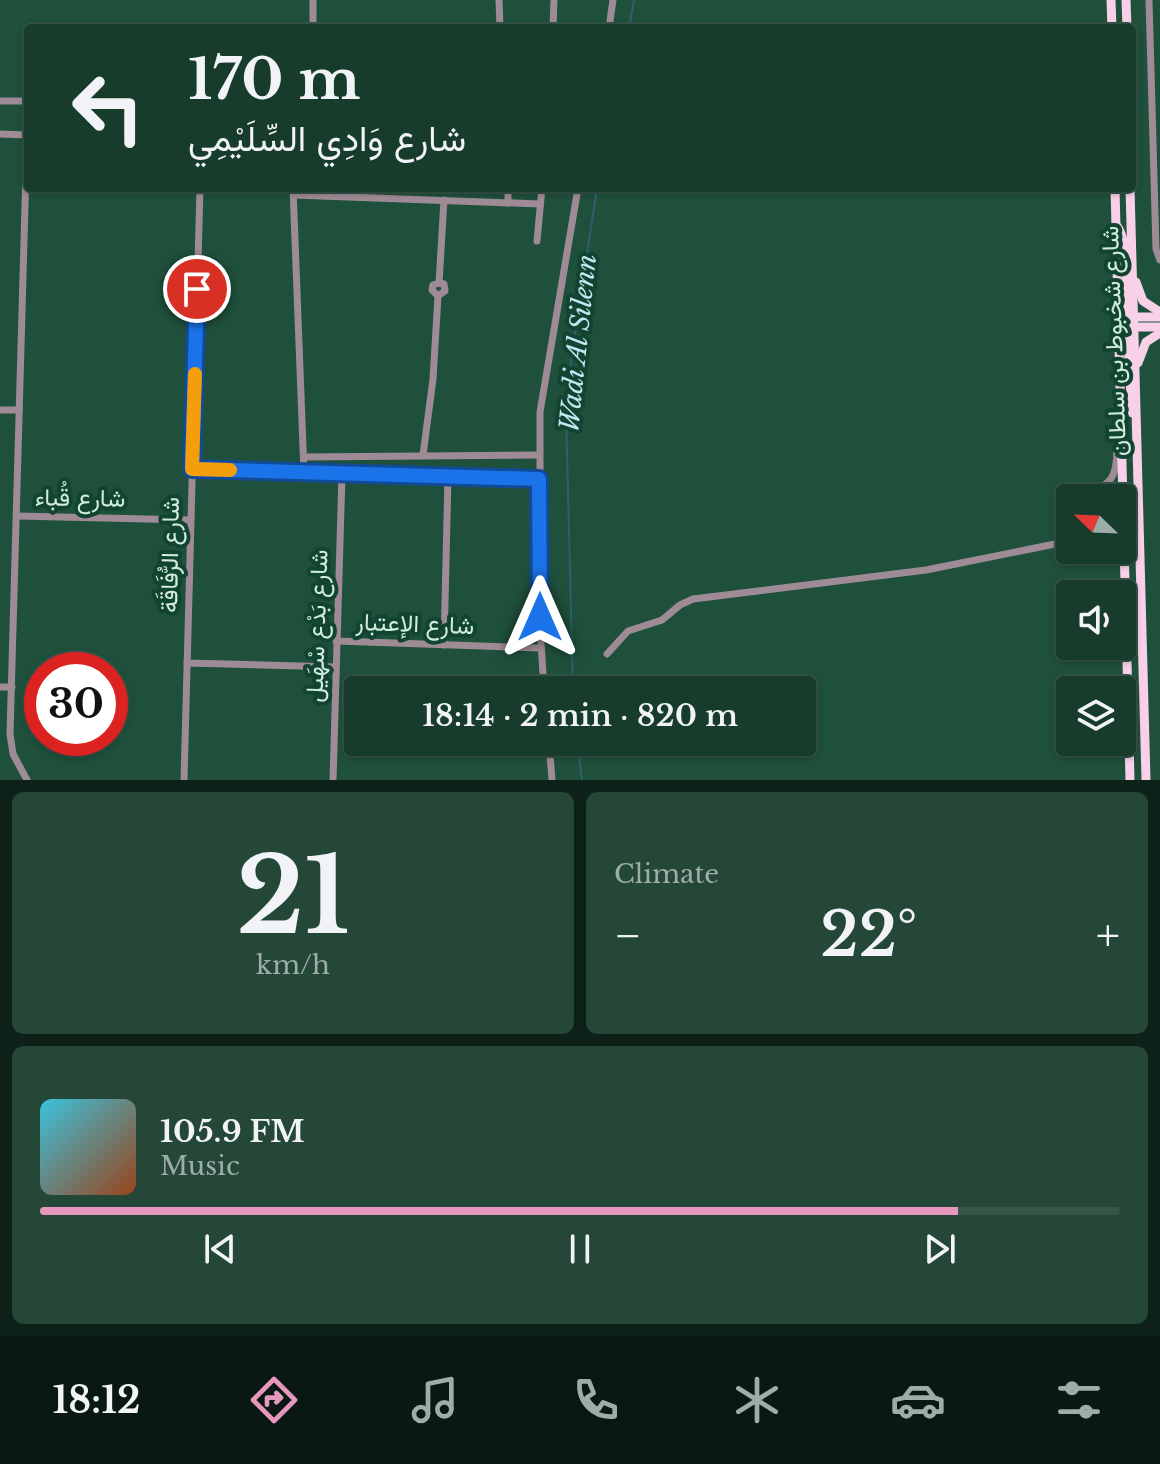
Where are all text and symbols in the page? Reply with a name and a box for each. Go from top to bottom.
text: 170 m [188,45,360,114]
icon: left [56,56,160,160]
text: شارع وَادِي السِّلَيْمِي [188,116,466,161]
street label: شارع شخبوط بن سلطان [1095,225,1134,457]
water label: Wadi Al Silenn [553,253,603,433]
pin [163,255,231,323]
icon: arrive [175,267,219,311]
street label: شارع قُباء [35,480,126,515]
north arrow [1056,484,1136,564]
map controls [1056,484,1136,756]
street label: شارع الرُّفَاقَة [154,497,187,613]
street label: شارع بَدْع سْهَيل [299,549,336,703]
position arrow [498,575,582,659]
button: sound [1056,580,1136,660]
street label: شارع الإعتبار [354,607,475,642]
speed limit sign: 30 [24,652,128,756]
button: layers [1056,676,1136,756]
text: 18:14 · 2 min · 820 m [422,697,738,734]
text: 21 [236,832,350,961]
text: Climate [614,858,719,890]
text: 22° [820,898,917,972]
text: − [614,908,642,963]
text: + [1096,908,1120,963]
text: km/h [256,949,330,981]
text: 105.9 FM [160,1113,305,1150]
text: Music [160,1150,240,1182]
icon: previous [198,1227,242,1271]
icon: pause [558,1227,602,1271]
icon: next [918,1227,962,1271]
icon: directions [246,1372,302,1428]
icon: music [407,1372,463,1428]
icon: phone [568,1372,624,1428]
icon: climate [729,1372,785,1428]
icon: car [890,1372,946,1428]
icon: filters [1051,1372,1107,1428]
text: 18:12 [53,1378,140,1423]

